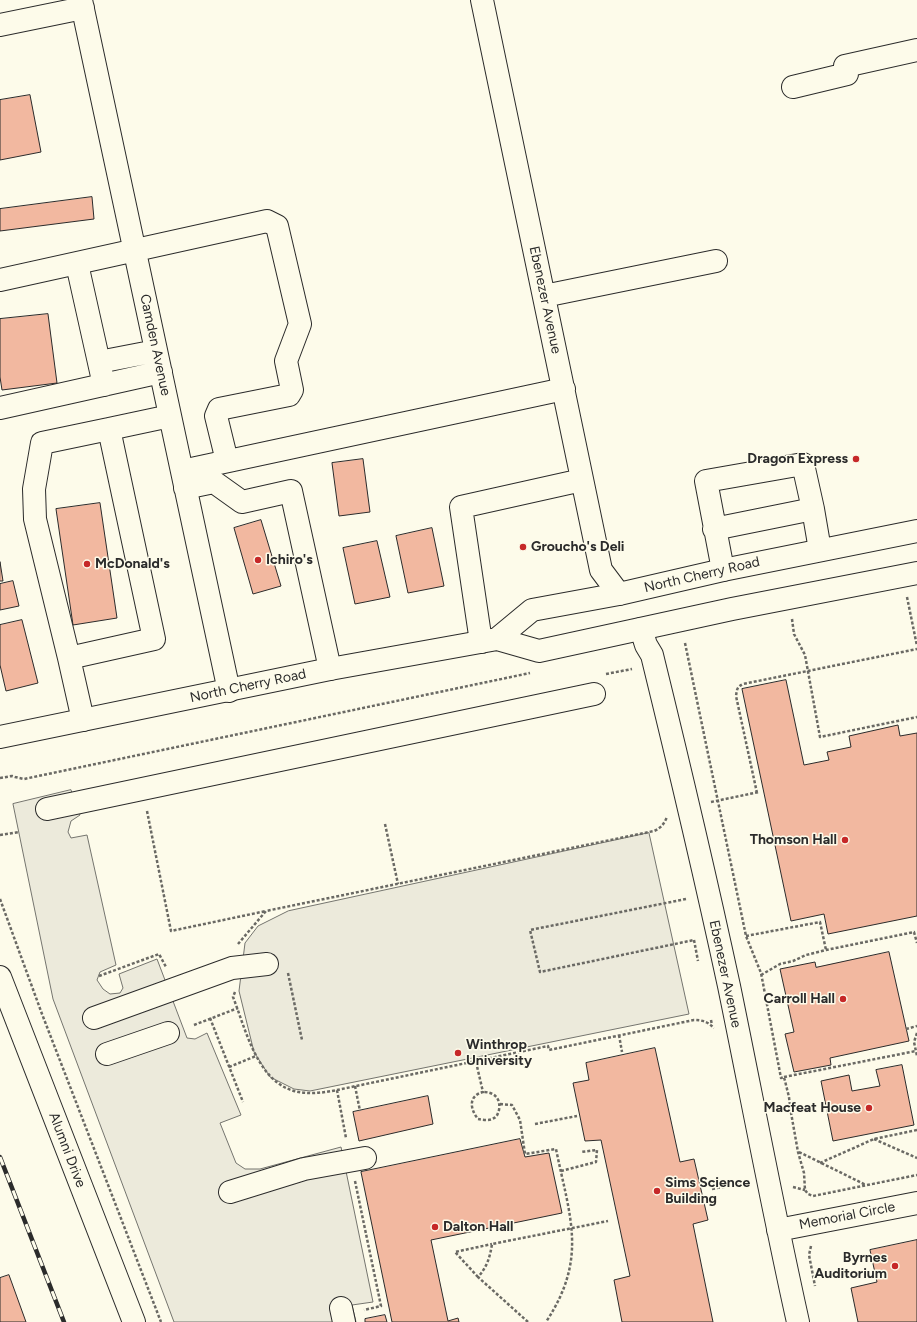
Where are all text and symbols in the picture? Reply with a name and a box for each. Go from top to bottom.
street label: Ebenezer Avenue [525,245,565,355]
street label: Camden Avenue [136,293,174,397]
place label: Dragon Express [747,451,848,467]
marker: Dragon Express [851,454,861,464]
place label: Groucho's Deli [531,539,625,555]
marker: Groucho's Deli [518,542,528,552]
place label: Ichiro's [266,552,313,568]
street label: North Cherry Road [642,554,762,596]
marker: Ichiro's [253,555,263,565]
place label: McDonald's [95,556,170,572]
marker: McDonald's [82,559,92,569]
street label: North Cherry Road [188,665,308,707]
place label: Thomson Hall [750,832,837,848]
marker: Thomson Hall [840,835,850,845]
street label: Ebenezer Avenue [705,919,745,1029]
place label: Carroll Hall [764,991,835,1007]
marker: Carroll Hall [838,994,848,1004]
place label: Winthrop University [466,1037,532,1070]
marker: Winthrop University [453,1048,463,1058]
place label: Macfeat House [764,1100,861,1116]
marker: Macfeat House [864,1103,874,1113]
street label: Alumni Drive [45,1110,89,1190]
place label: Sims Science Building [665,1175,750,1208]
marker: Sims Science Building [652,1186,662,1196]
street label: Memorial Circle [798,1198,896,1234]
place label: Dalton Hall [443,1219,513,1235]
marker: Dalton Hall [430,1222,440,1232]
place label: Byrnes Auditorium [814,1250,887,1282]
marker: Byrnes Auditorium [890,1261,900,1271]

